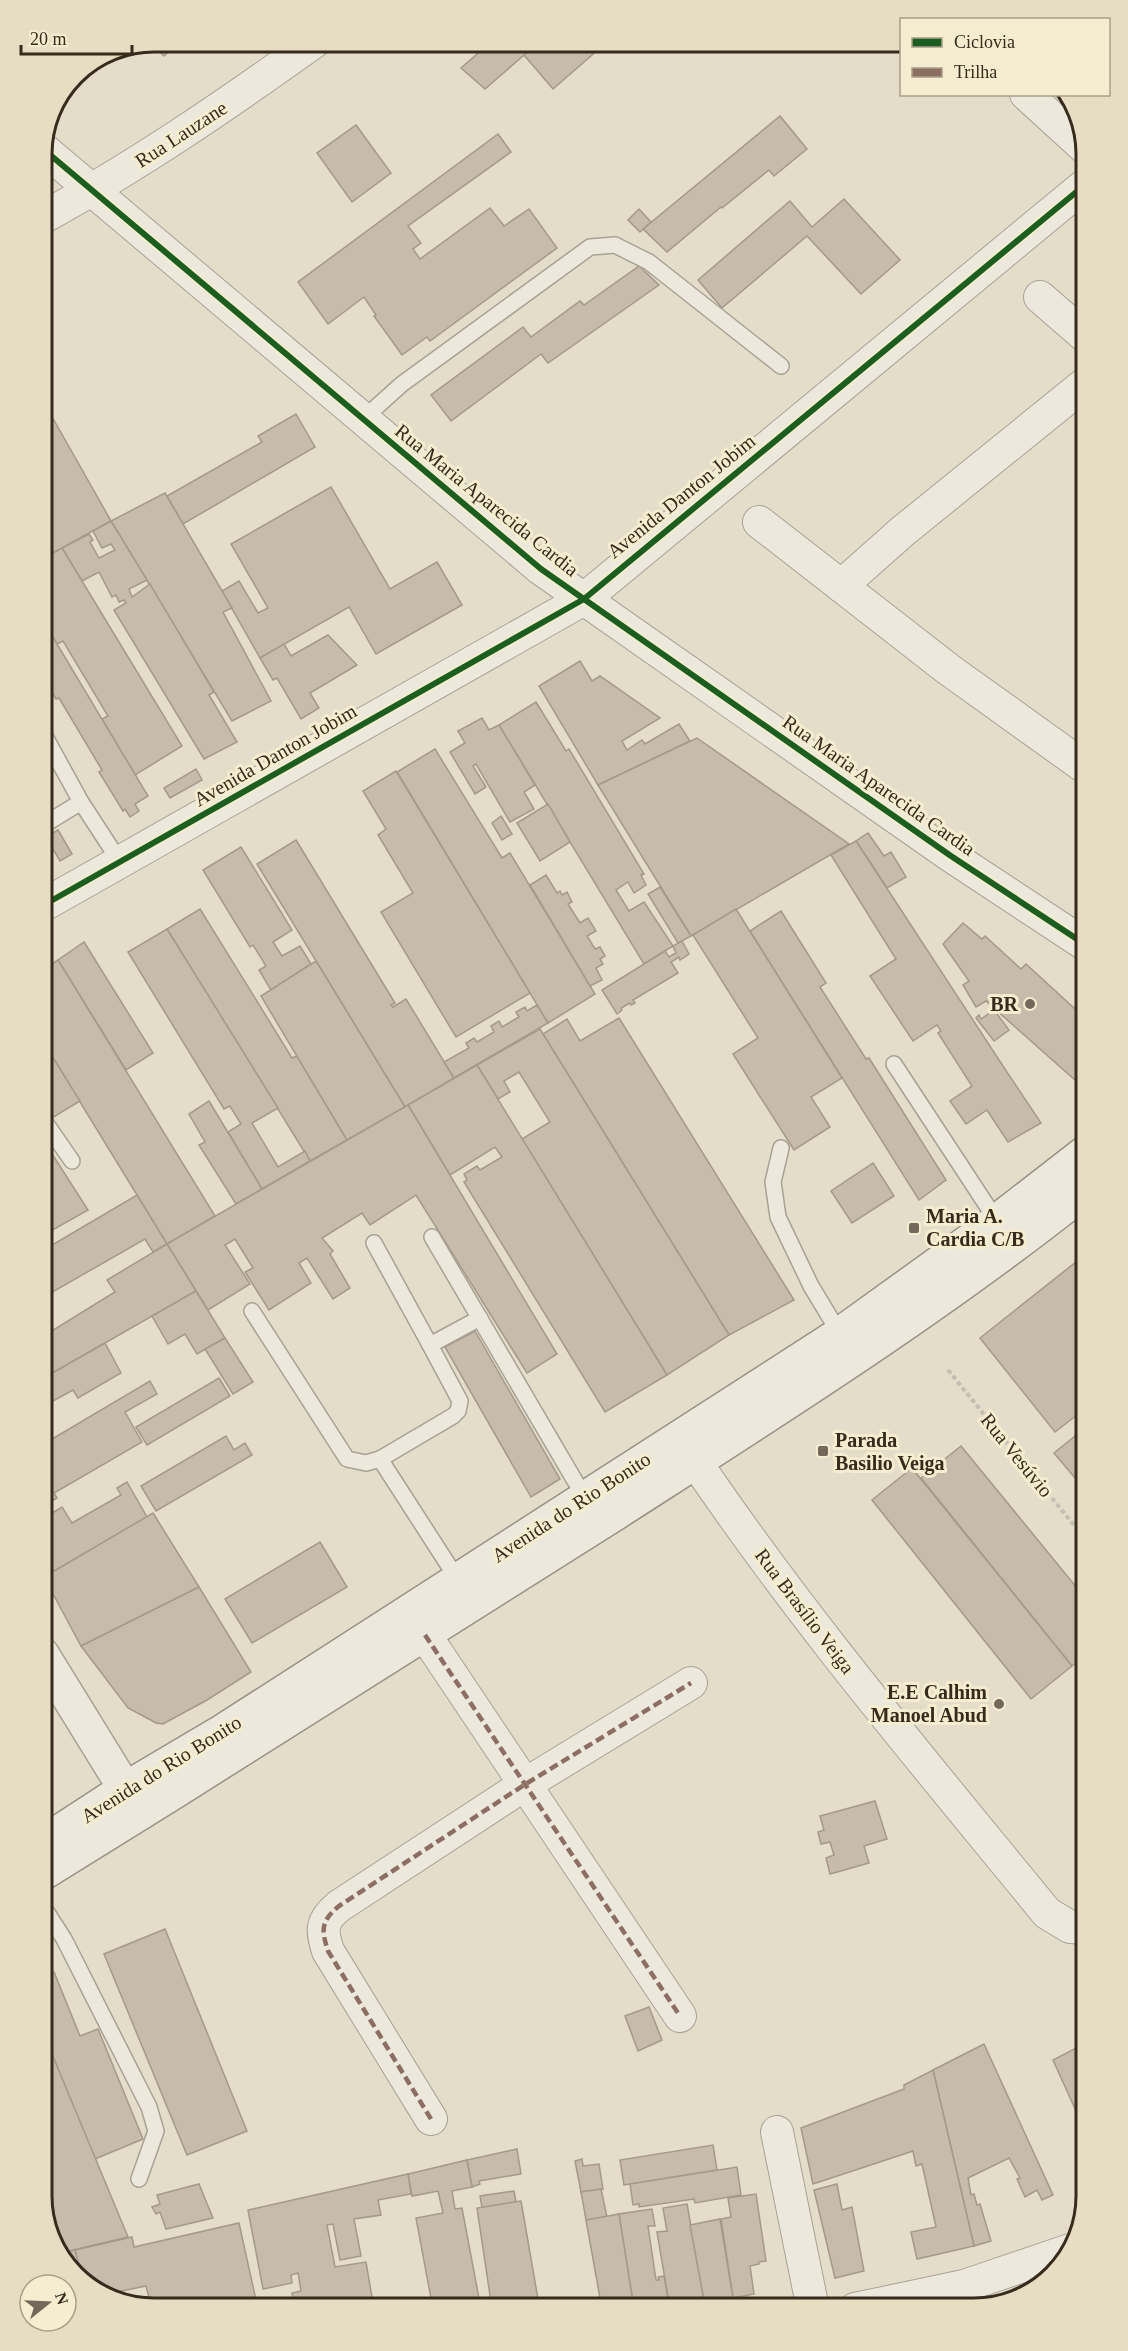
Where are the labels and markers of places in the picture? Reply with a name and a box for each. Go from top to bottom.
place label: BR [990,993,1019,1015]
marker: BR [1023,997,1037,1011]
place label: Maria A. Cardia C/B [926,1205,1024,1250]
marker: Maria A. Cardia C/B [907,1221,921,1235]
place label: Parada Basilio Veiga [835,1429,944,1475]
marker: Parada Basilio Veiga [816,1444,830,1458]
place label: E.E Calhim Manoel Abud [871,1681,987,1726]
marker: E.E Calhim Manoel Abud [992,1697,1006,1711]

